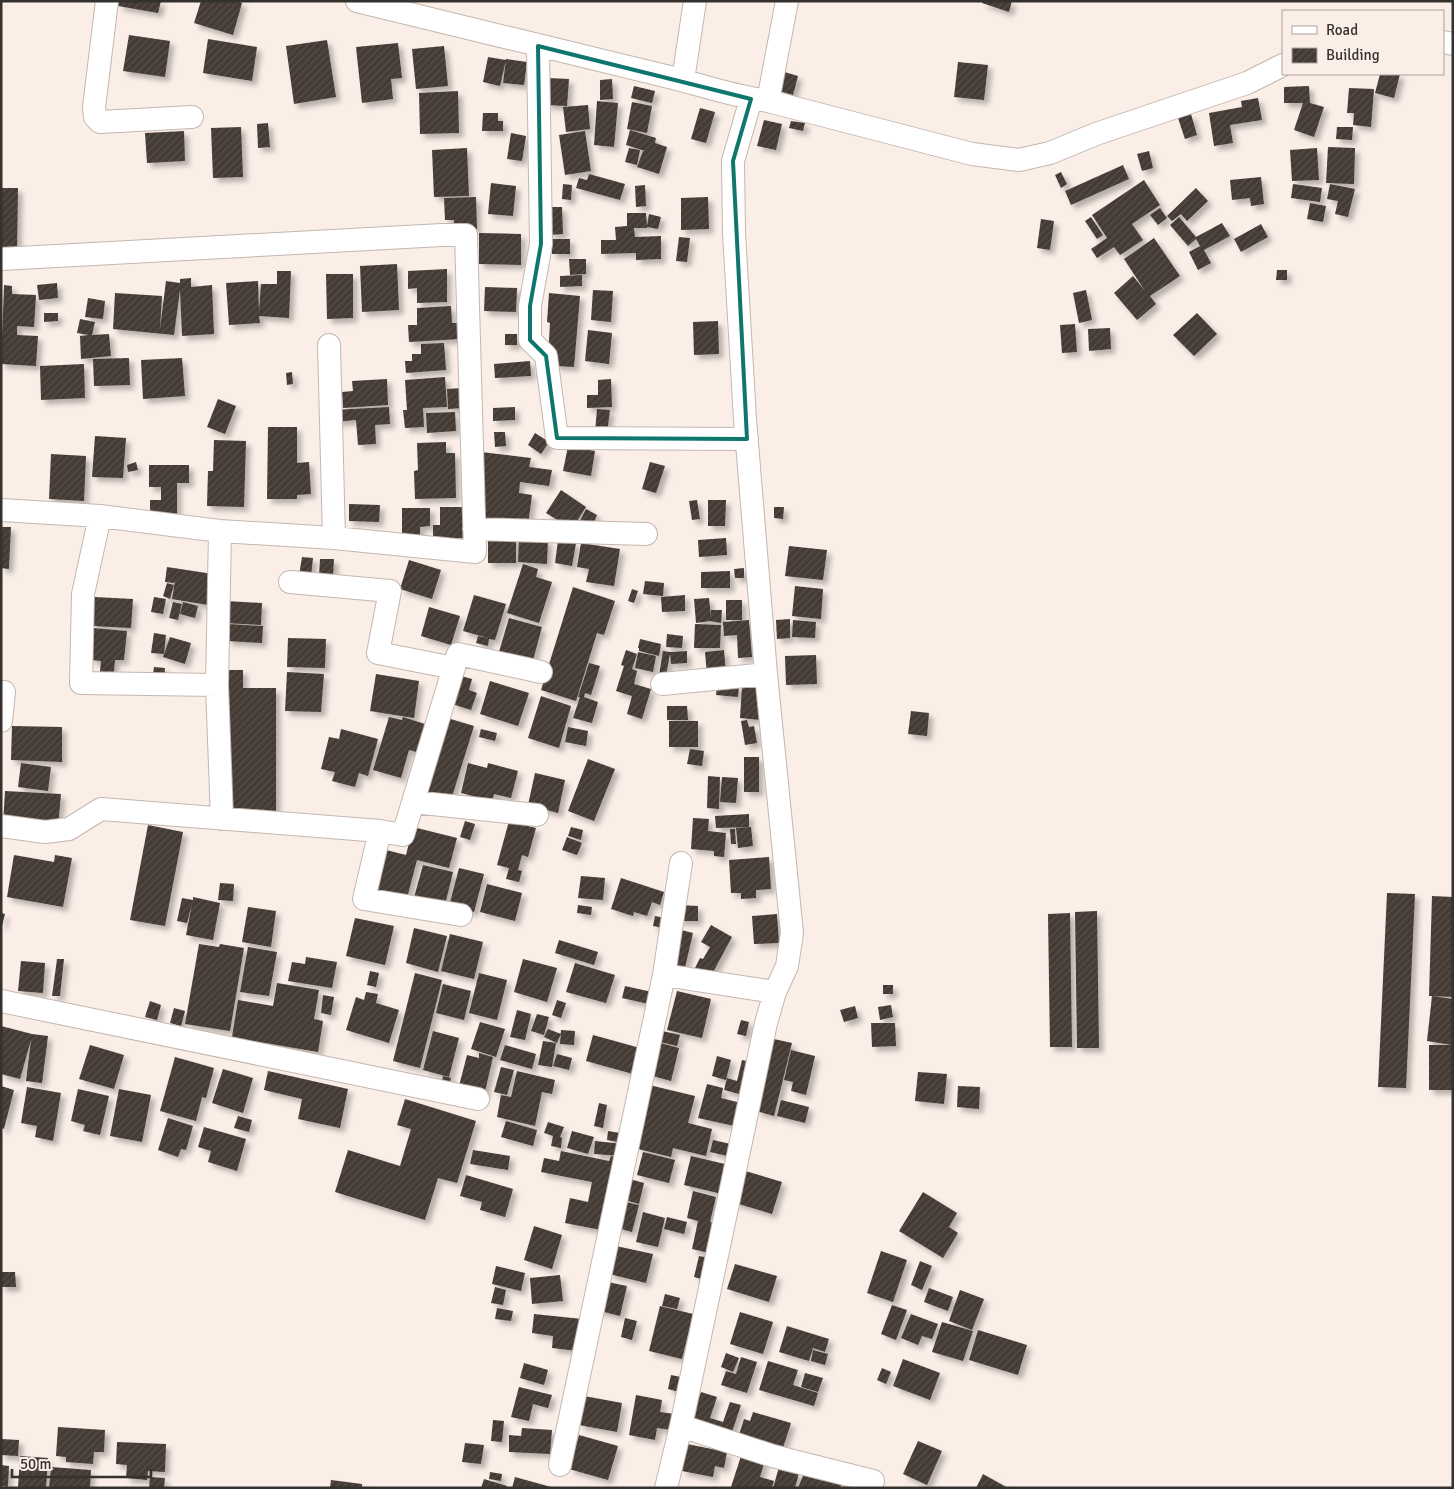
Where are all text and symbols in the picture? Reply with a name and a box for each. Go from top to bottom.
legend [1282,10,1444,75]
text: Road [1326,21,1358,39]
text: Building [1326,46,1380,64]
scale bar [12,1446,151,1478]
text: 50 m [20,1455,51,1473]

